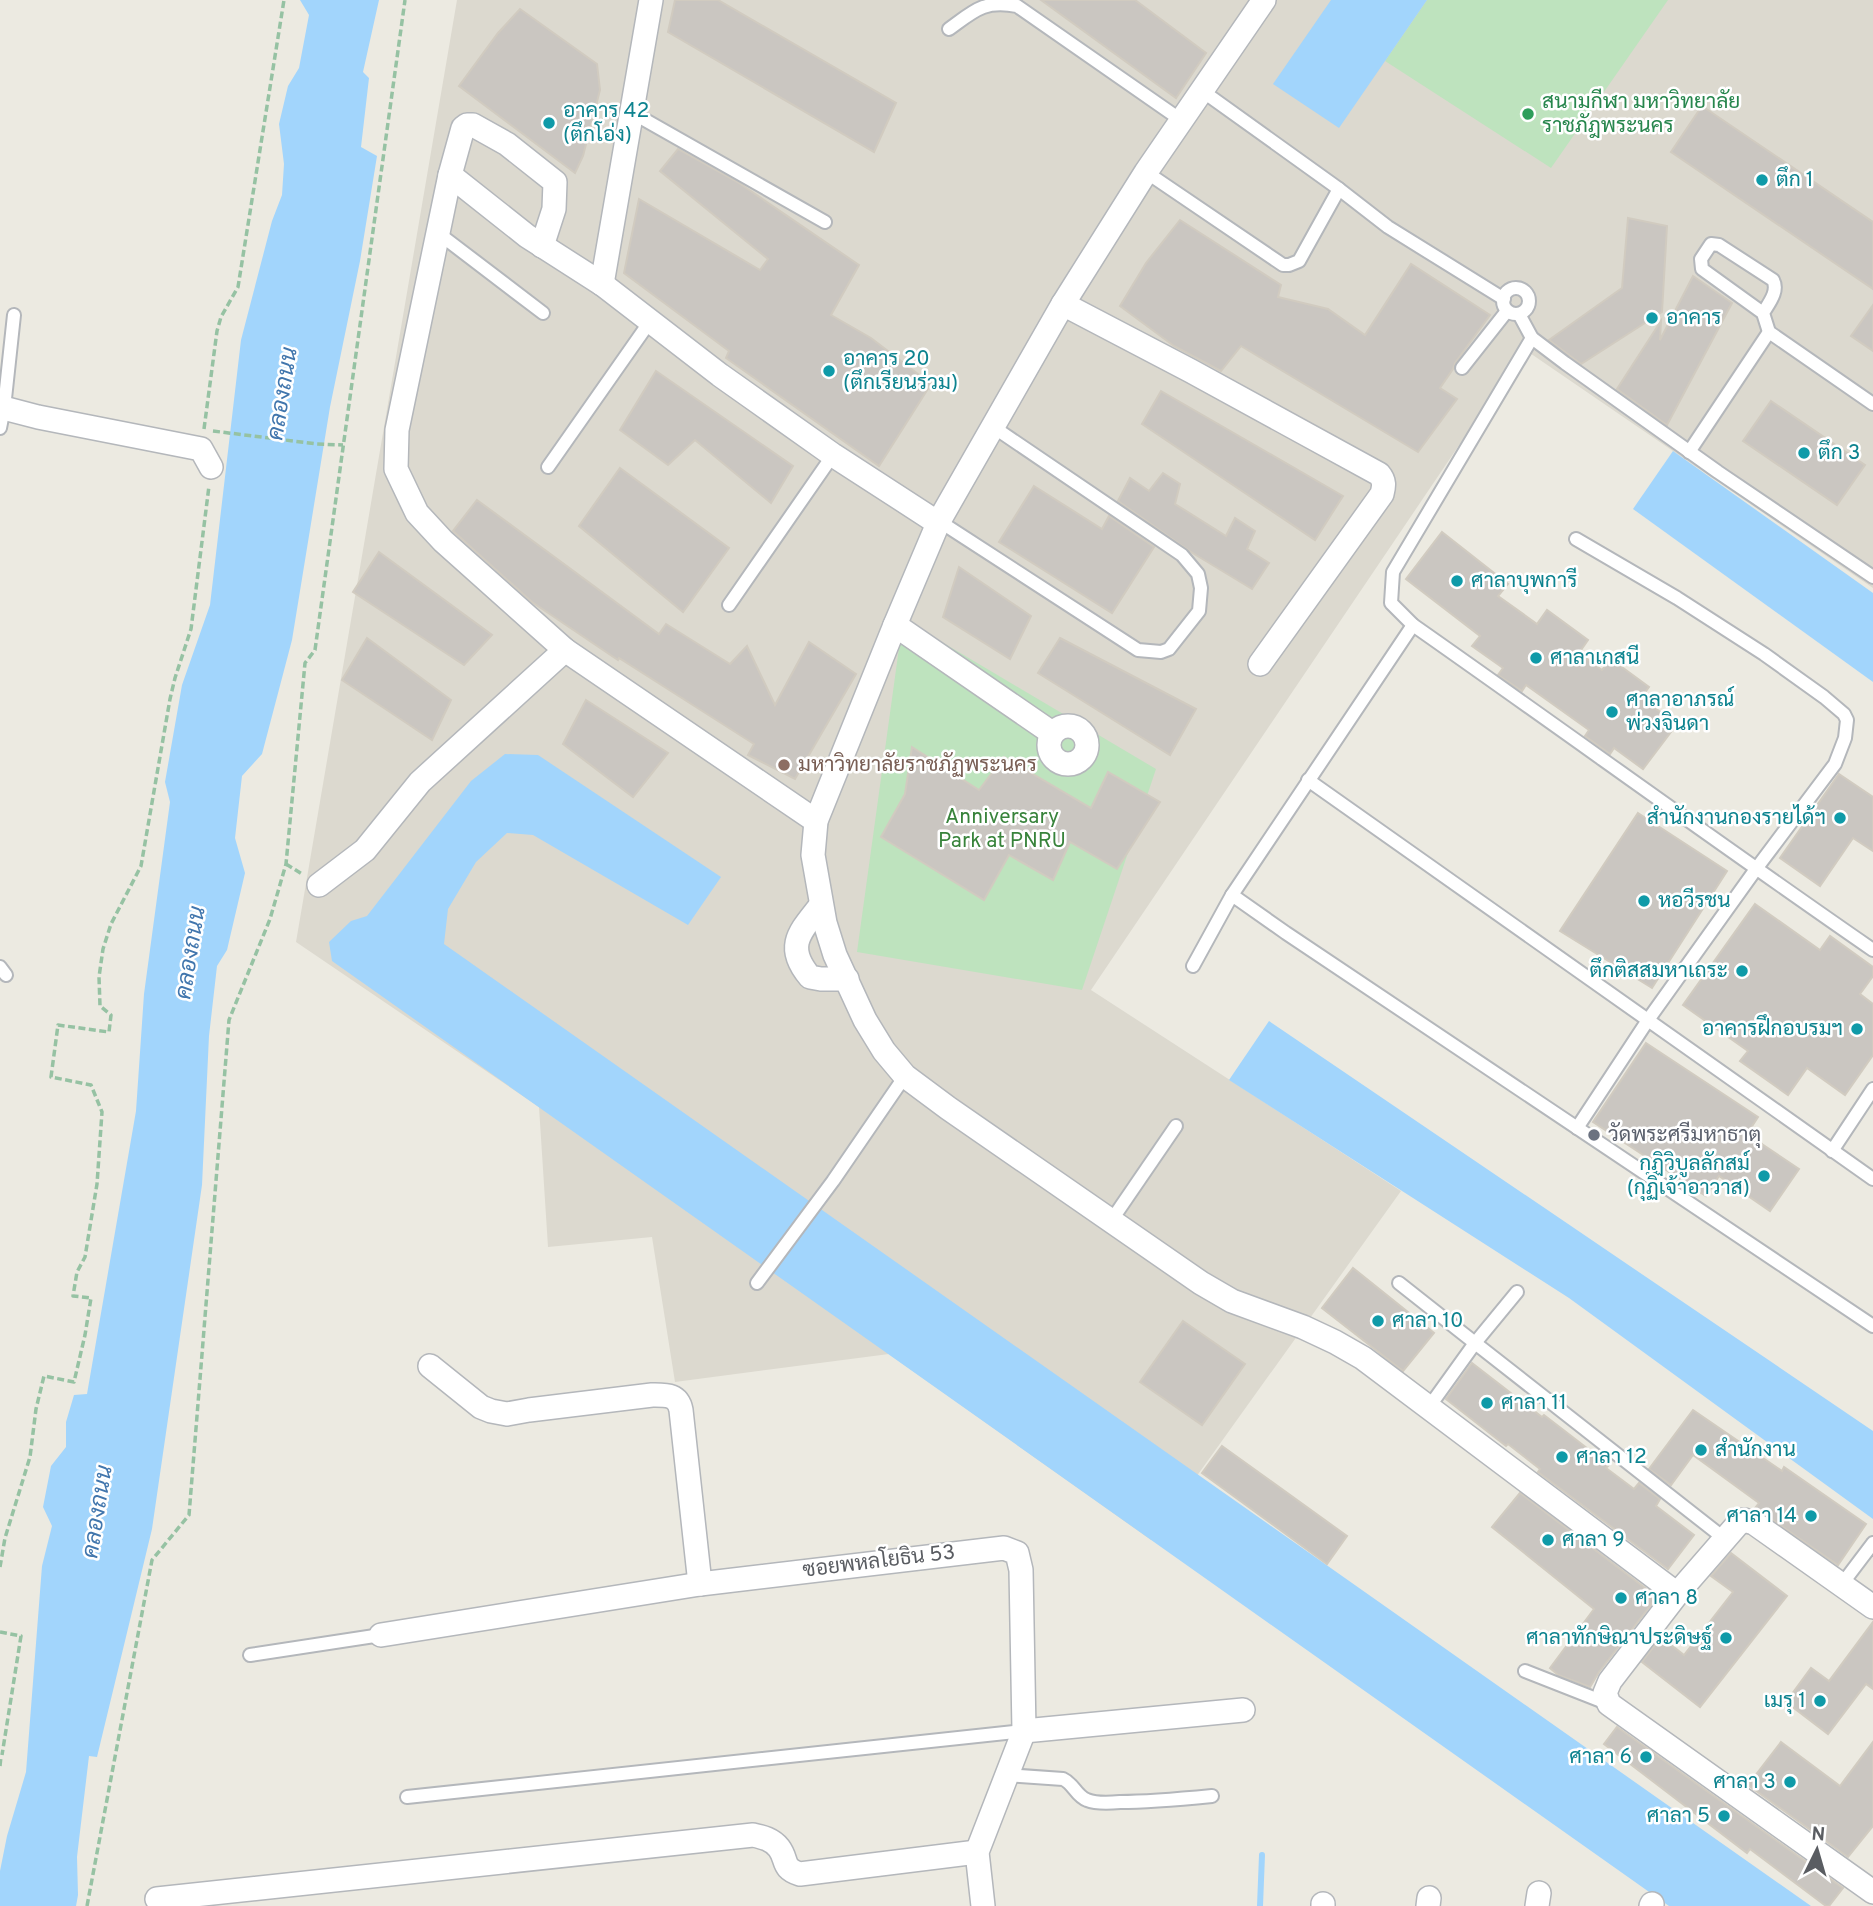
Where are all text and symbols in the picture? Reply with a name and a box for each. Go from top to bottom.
place label: สนามกีฬา มหาวิทยาลัย ราชภัฎพระนคร [1542,88,1740,140]
place label: อาคาร 42 (ตึกโอ่ง) [563,98,649,149]
marker: สนามกีฬา มหาวิทยาลัย ราชภัฎพระนคร [1520,106,1536,122]
marker: อาคาร 42 (ตึกโอ่ง) [541,115,557,131]
place label: ตึก 1 [1776,166,1814,194]
marker: ตึก 1 [1754,172,1770,188]
place label: อาคาร [1666,305,1722,332]
marker: อาคาร [1644,310,1660,326]
water label: คลองถนน [262,345,306,443]
place label: อาคาร 20 (ตึกเรียนร่วม) [843,346,958,397]
marker: อาคาร 20 (ตึกเรียนร่วม) [821,363,837,379]
place label: ตึก 3 [1818,439,1860,467]
marker: ตึก 3 [1796,445,1812,461]
place label: ศาลาบุพการี [1471,567,1577,595]
marker: ศาลาบุพการี [1449,573,1465,589]
place label: ศาลาเกสนี [1550,644,1639,672]
marker: ศาลาเกสนี [1528,650,1544,666]
place label: ศาลาอาภรณ์ พ่วงจินดา [1626,685,1734,738]
marker: ศาลาอาภรณ์ พ่วงจินดา [1604,704,1620,720]
place label: มหาวิทยาลัยราชภัฏพระนคร [798,752,1037,779]
marker: มหาวิทยาลัยราชภัฏพระนคร [776,757,792,773]
park label: Anniversary Park at PNRU [938,804,1066,855]
place label: สำนักงานกองรายได้ฯ [1647,804,1826,832]
marker: สำนักงานกองรายได้ฯ [1832,810,1848,826]
place label: หอวีรชน [1658,887,1731,915]
marker: หอวีรชน [1636,893,1652,909]
water label: คลองถนน [170,904,214,1002]
place label: ตึกติสสมหาเถระ [1590,957,1728,985]
marker: ตึกติสสมหาเถระ [1734,963,1750,979]
place label: อาคารฝึกอบรมฯ [1702,1014,1843,1043]
marker: อาคารฝึกอบรมฯ [1849,1021,1865,1037]
place label: วัดพระศรีมหาธาตุ [1608,1121,1761,1149]
marker: วัดพระศรีมหาธาตุ [1586,1127,1602,1143]
place label: กุฏิวิบูลลักสม์ (กุฏิเจ้าอาวาส) [1627,1149,1750,1202]
marker: กุฏิวิบูลลักสม์ (กุฏิเจ้าอาวาส) [1756,1168,1772,1184]
place label: ศาลา 10 [1392,1308,1463,1335]
marker: ศาลา 10 [1370,1313,1386,1329]
place label: ศาลา 11 [1501,1390,1567,1417]
marker: ศาลา 11 [1479,1395,1495,1411]
place label: สำนักงาน [1715,1437,1796,1464]
marker: สำนักงาน [1693,1442,1709,1458]
place label: ศาลา 12 [1576,1444,1647,1471]
marker: ศาลา 12 [1554,1449,1570,1465]
water label: คลองถนน [77,1463,121,1561]
place label: ศาลา 14 [1726,1503,1797,1530]
marker: ศาลา 14 [1803,1508,1819,1524]
place label: ศาลา 9 [1562,1527,1625,1554]
marker: ศาลา 9 [1540,1532,1556,1548]
street label: ซอยพหลโยธิน 53 [801,1538,957,1585]
place label: ศาลา 8 [1635,1585,1698,1612]
marker: ศาลา 8 [1613,1590,1629,1606]
place label: ศาลาทักษิณาประดิษฐ์ [1526,1623,1712,1652]
marker: ศาลาทักษิณาประดิษฐ์ [1718,1630,1734,1646]
place label: เมรุ 1 [1764,1688,1806,1715]
marker: เมรุ 1 [1812,1693,1828,1709]
place label: ศาลา 6 [1569,1744,1632,1771]
marker: ศาลา 6 [1638,1749,1654,1765]
place label: ศาลา 3 [1713,1769,1776,1796]
marker: ศาลา 3 [1782,1774,1798,1790]
place label: ศาลา 5 [1647,1803,1710,1830]
marker: ศาลา 5 [1716,1808,1732,1824]
north arrow [1782,1815,1852,1885]
text: N [1810,1823,1826,1848]

